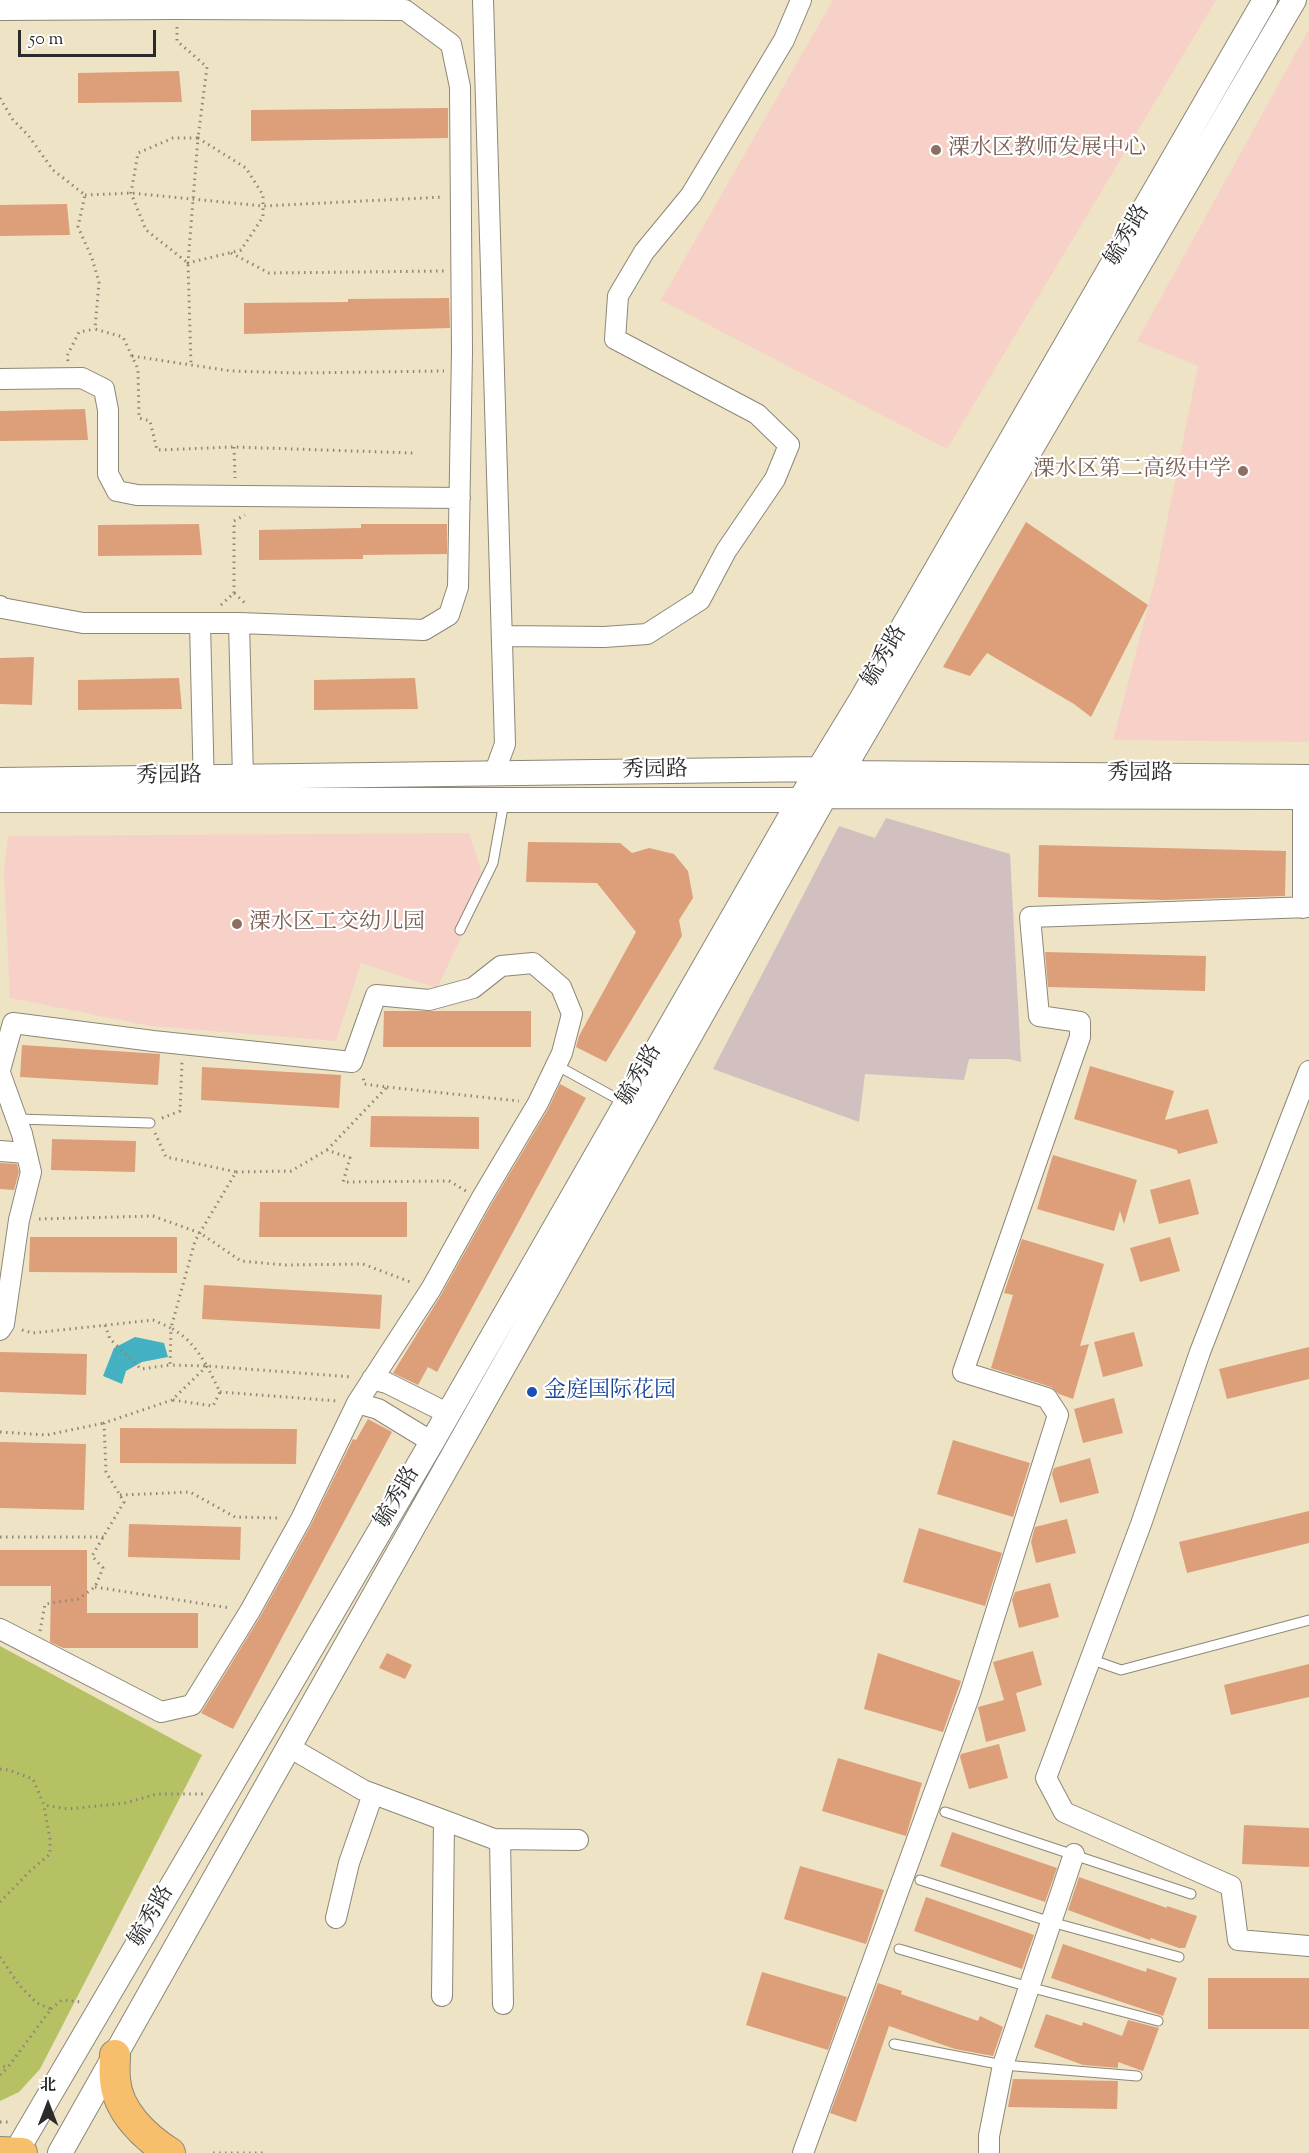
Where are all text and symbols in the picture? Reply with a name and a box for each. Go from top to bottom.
scale bar [21,18,159,56]
text: 50 m [29,27,63,53]
place label: 溧水区教师发展中心 [948,137,1146,163]
marker: 溧水区教师发展中心 [929,143,943,157]
street label: 毓秀路 [1101,201,1157,271]
place label: 溧水区第二高级中学 [1033,458,1231,484]
marker: 溧水区第二高级中学 [1236,464,1250,478]
street label: 毓秀路 [858,622,914,692]
street label: 秀园路 [622,758,688,786]
street label: 秀园路 [1107,762,1173,788]
street label: 秀园路 [136,764,202,792]
place label: 溧水区工交幼儿园 [249,911,425,937]
marker: 溧水区工交幼儿园 [230,917,244,931]
street label: 毓秀路 [613,1041,669,1111]
place label: 金庭国际花园 [544,1379,676,1405]
marker: 金庭国际花园 [525,1385,539,1399]
street label: 毓秀路 [371,1463,427,1533]
street label: 毓秀路 [125,1882,181,1952]
north arrow [18,2075,78,2135]
text: 北 [40,2075,56,2098]

